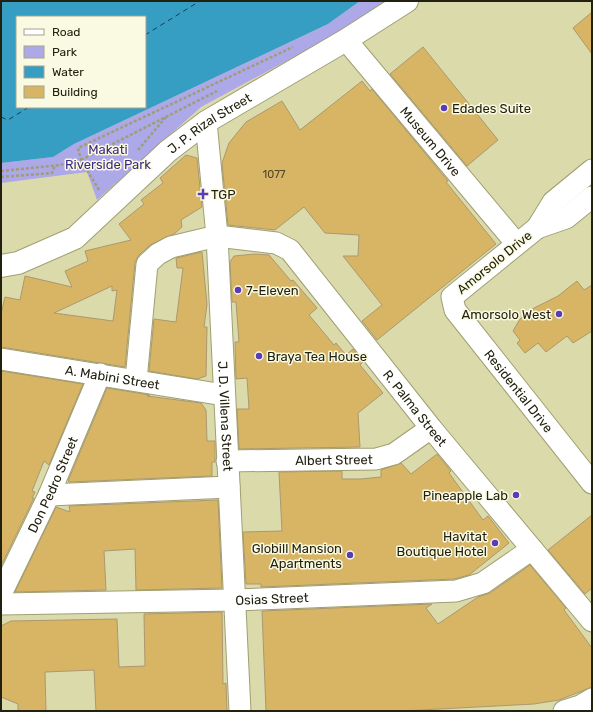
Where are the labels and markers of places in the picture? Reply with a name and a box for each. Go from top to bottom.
place label: Edades Suite [452,101,531,116]
marker: Edades Suite [439,103,449,113]
place label: TGP [211,187,236,202]
marker: TGP [198,189,208,199]
place label: 7-Eleven [246,283,299,298]
marker: 7-Eleven [233,285,243,295]
place label: Amorsolo West [462,307,551,322]
marker: Amorsolo West [554,309,564,319]
place label: Braya Tea House [267,349,367,364]
marker: Braya Tea House [254,351,264,361]
place label: Pineapple Lab [423,488,508,503]
marker: Pineapple Lab [511,490,521,500]
place label: Havitat Boutique Hotel [397,529,487,559]
marker: Havitat Boutique Hotel [490,538,500,548]
place label: Globill Mansion Apartments [252,541,342,571]
marker: Globill Mansion Apartments [345,550,355,560]

